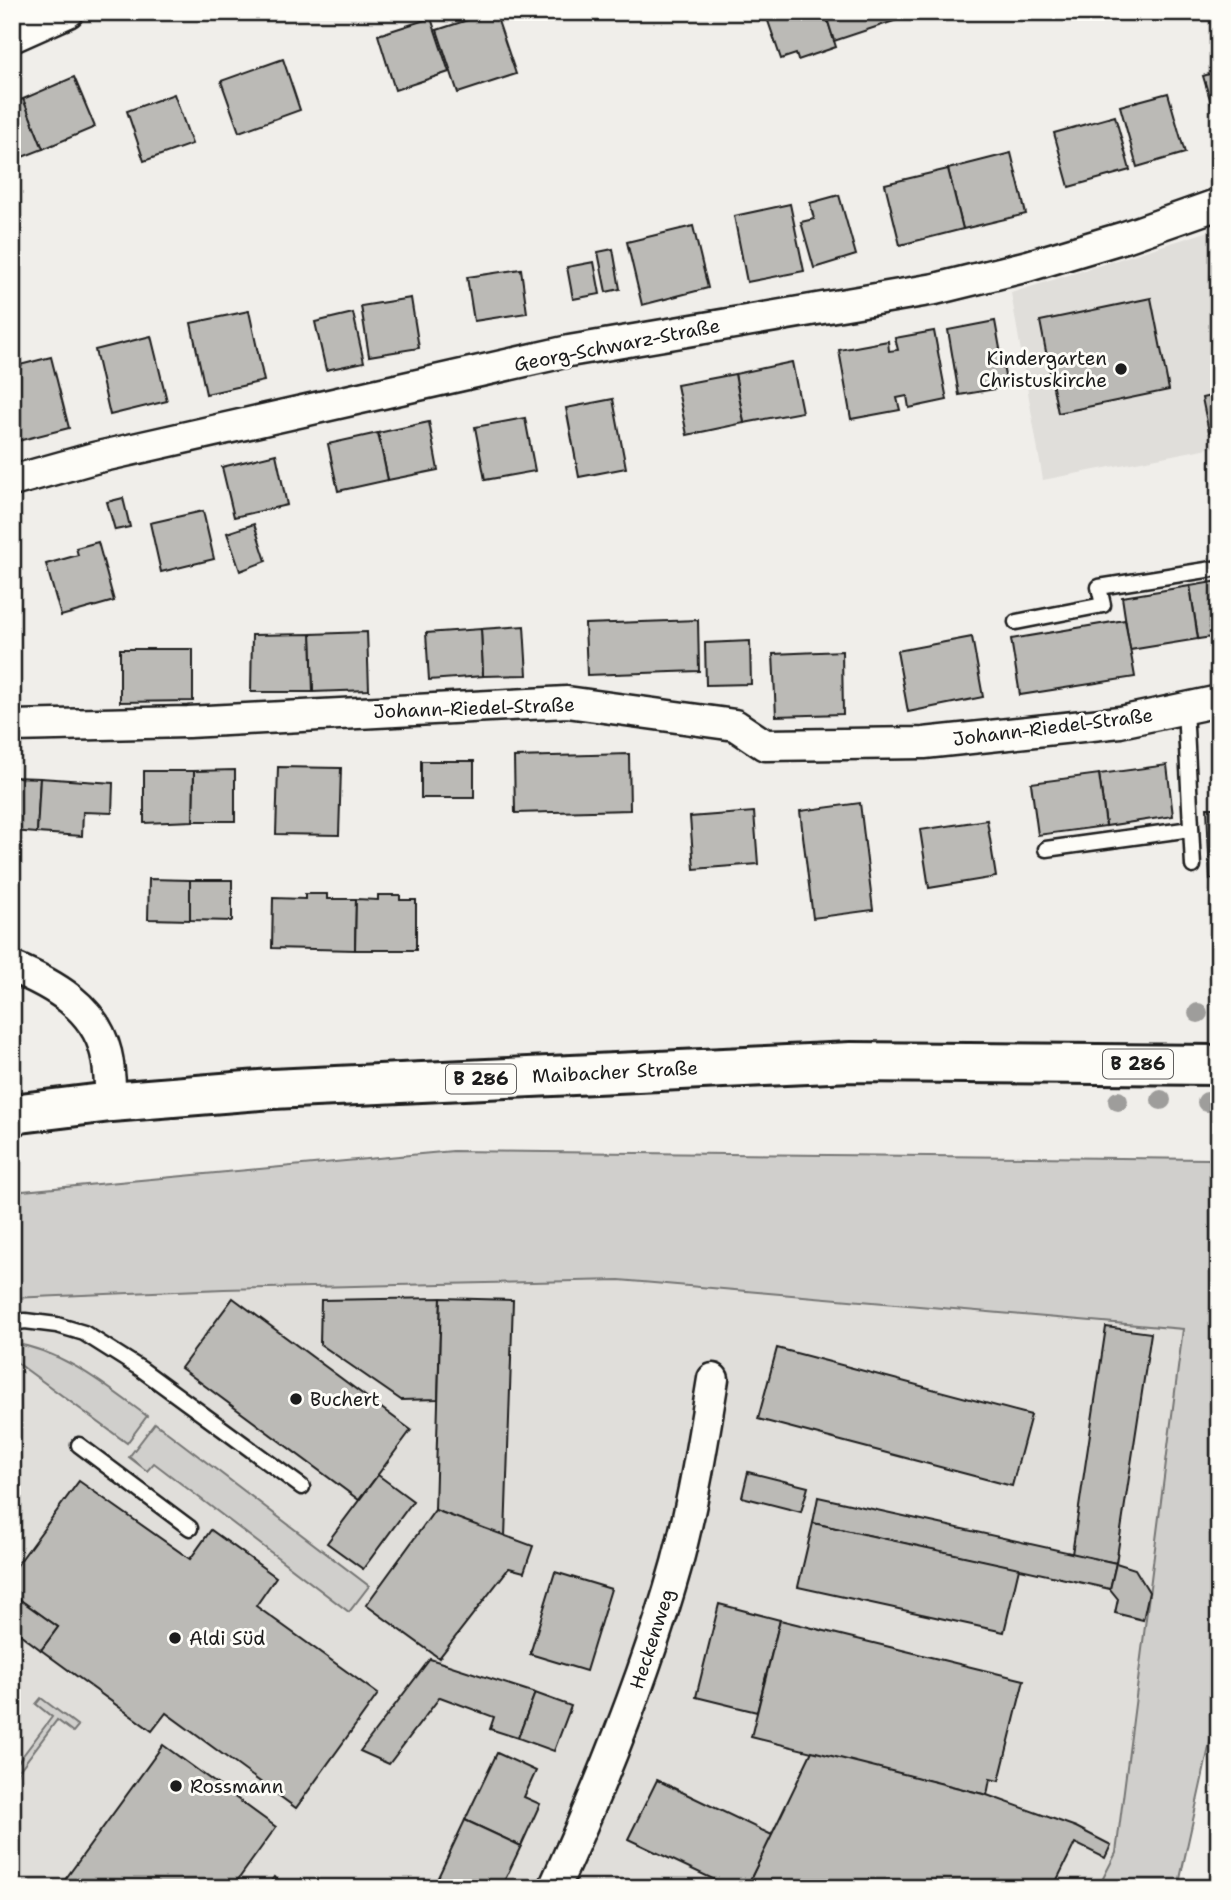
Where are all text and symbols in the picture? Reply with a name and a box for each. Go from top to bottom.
street label: Georg-Schwarz-Straße [512,313,722,377]
place label: Kindergarten Christuskirche [979,346,1107,393]
marker: Kindergarten Christuskirche [1113,361,1129,377]
street label: Johann-Riedel-Straße [373,692,575,724]
street label: Johann-Riedel-Straße [951,702,1155,752]
road number: B 286 [1103,1050,1173,1078]
street label: Maibacher Straße [532,1055,698,1089]
road number: B 286 [446,1064,516,1094]
place label: Buchert [310,1387,380,1412]
marker: Buchert [288,1391,304,1407]
street label: Heckenweg [624,1586,680,1692]
place label: Aldi Süd [189,1626,265,1651]
marker: Aldi Süd [167,1630,183,1646]
place label: Rossmann [190,1774,283,1799]
marker: Rossmann [168,1778,184,1794]

